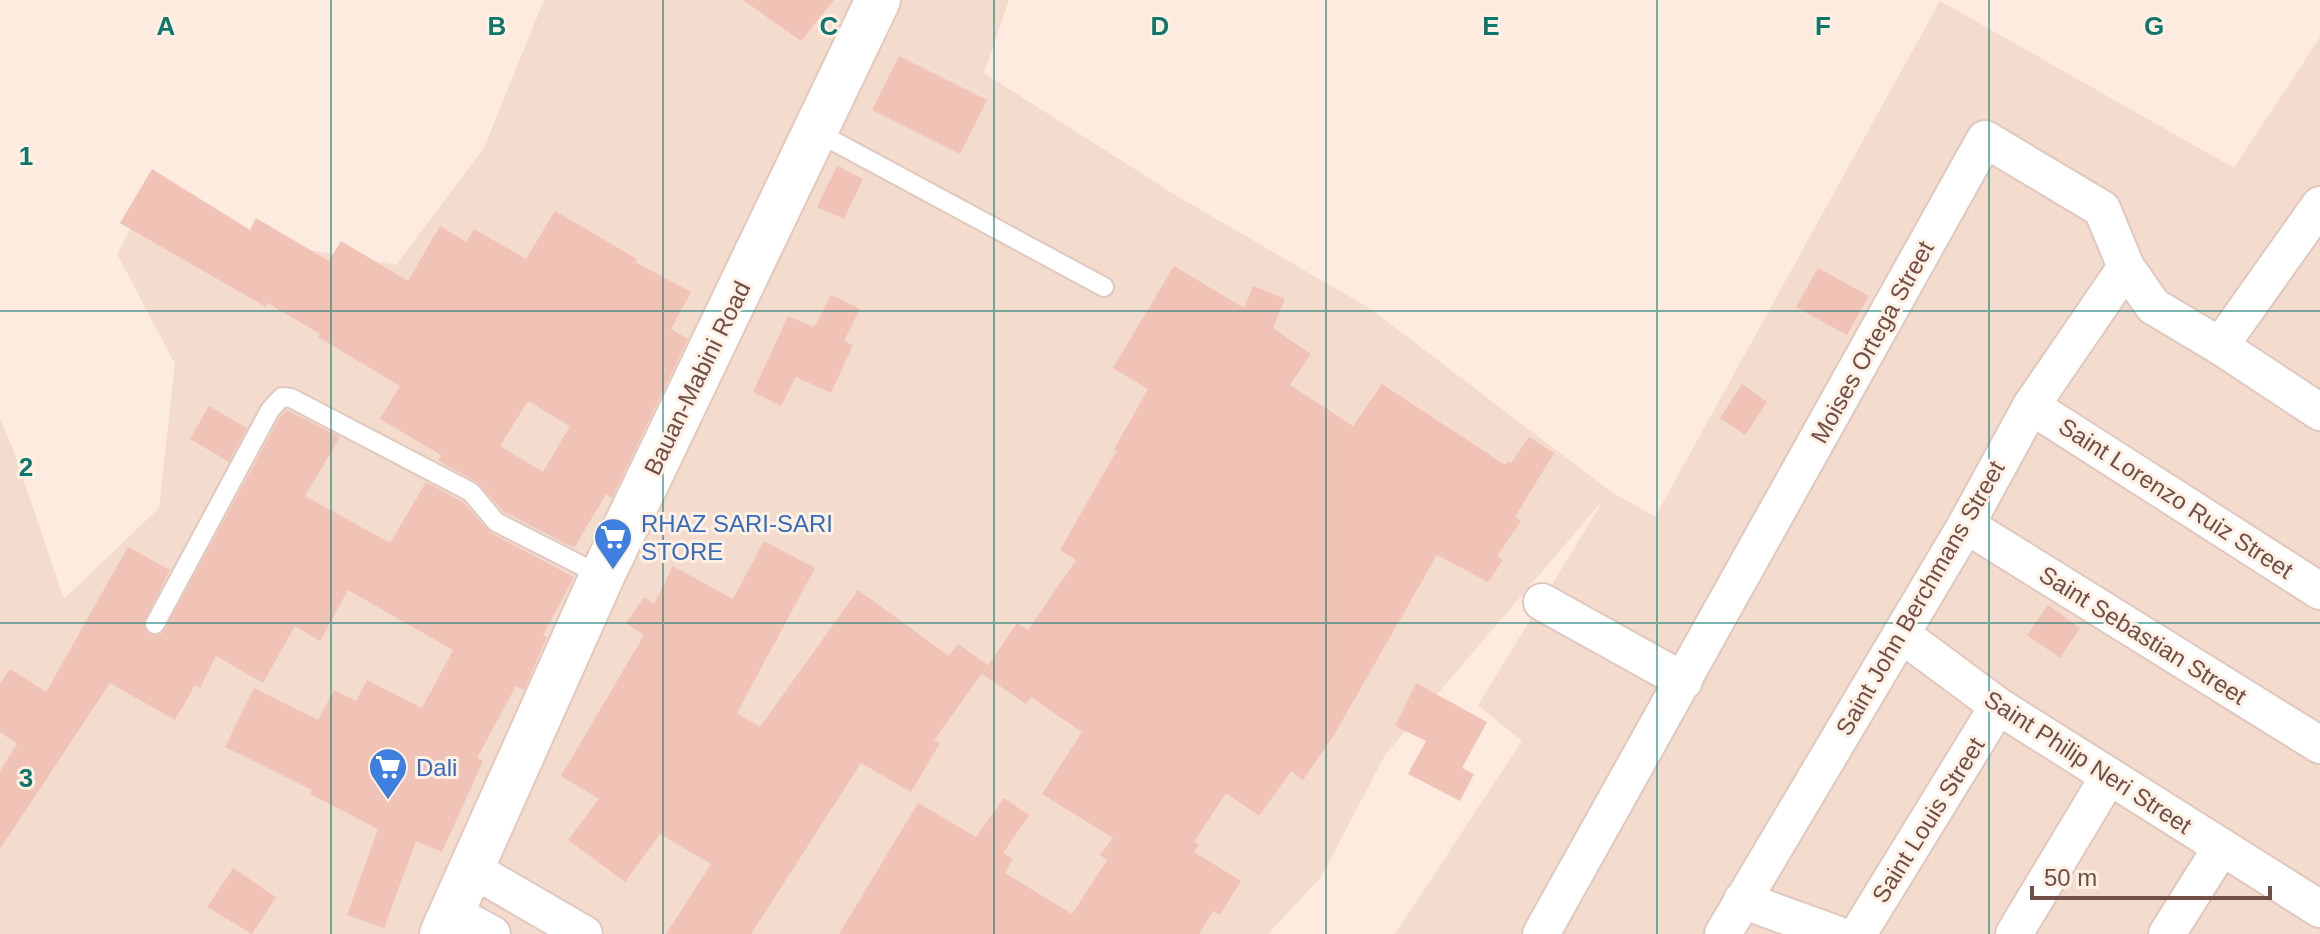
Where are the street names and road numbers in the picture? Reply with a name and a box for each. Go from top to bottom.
street label: Moises Ortega Street [1805,236,1939,448]
street label: Bauan-Mabini Road [638,277,756,479]
street label: Saint Lorenzo Ruiz Street [2054,412,2298,584]
street label: Saint John Berchmans Street [1830,456,2010,740]
street label: Saint Sebastian Street [2035,560,2252,710]
street label: Saint Philip Neri Street [1979,685,2197,839]
street label: Saint Louis Street [1866,732,1990,907]

